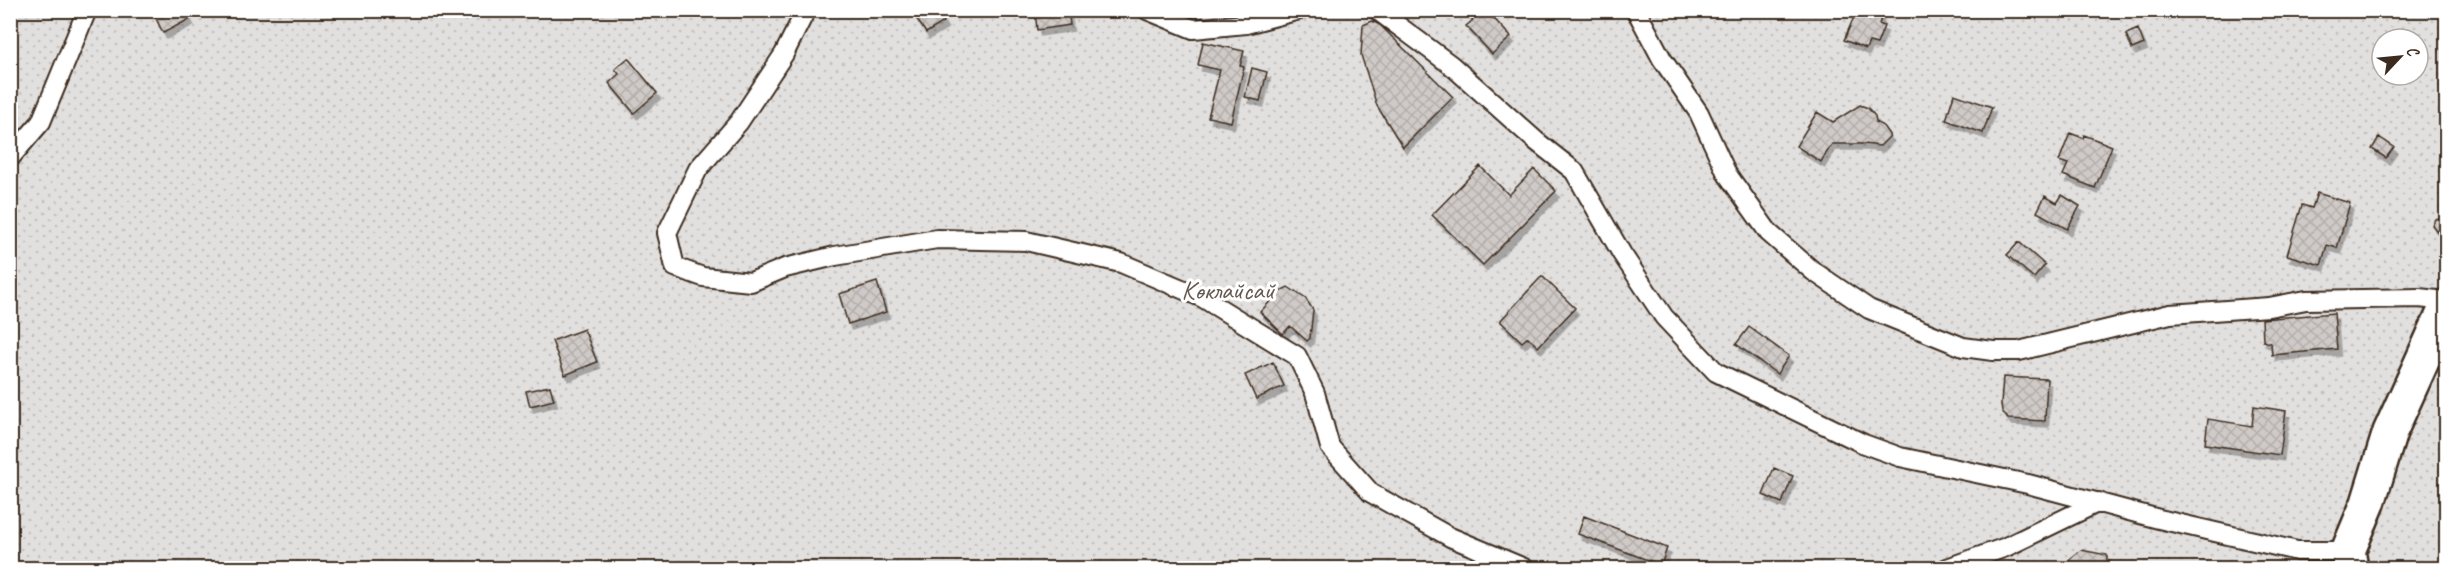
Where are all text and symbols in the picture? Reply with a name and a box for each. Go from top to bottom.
north arrow [2370,27,2430,87]
text: С [2402,43,2424,61]
park label: Көклайсай [1181,274,1277,307]

